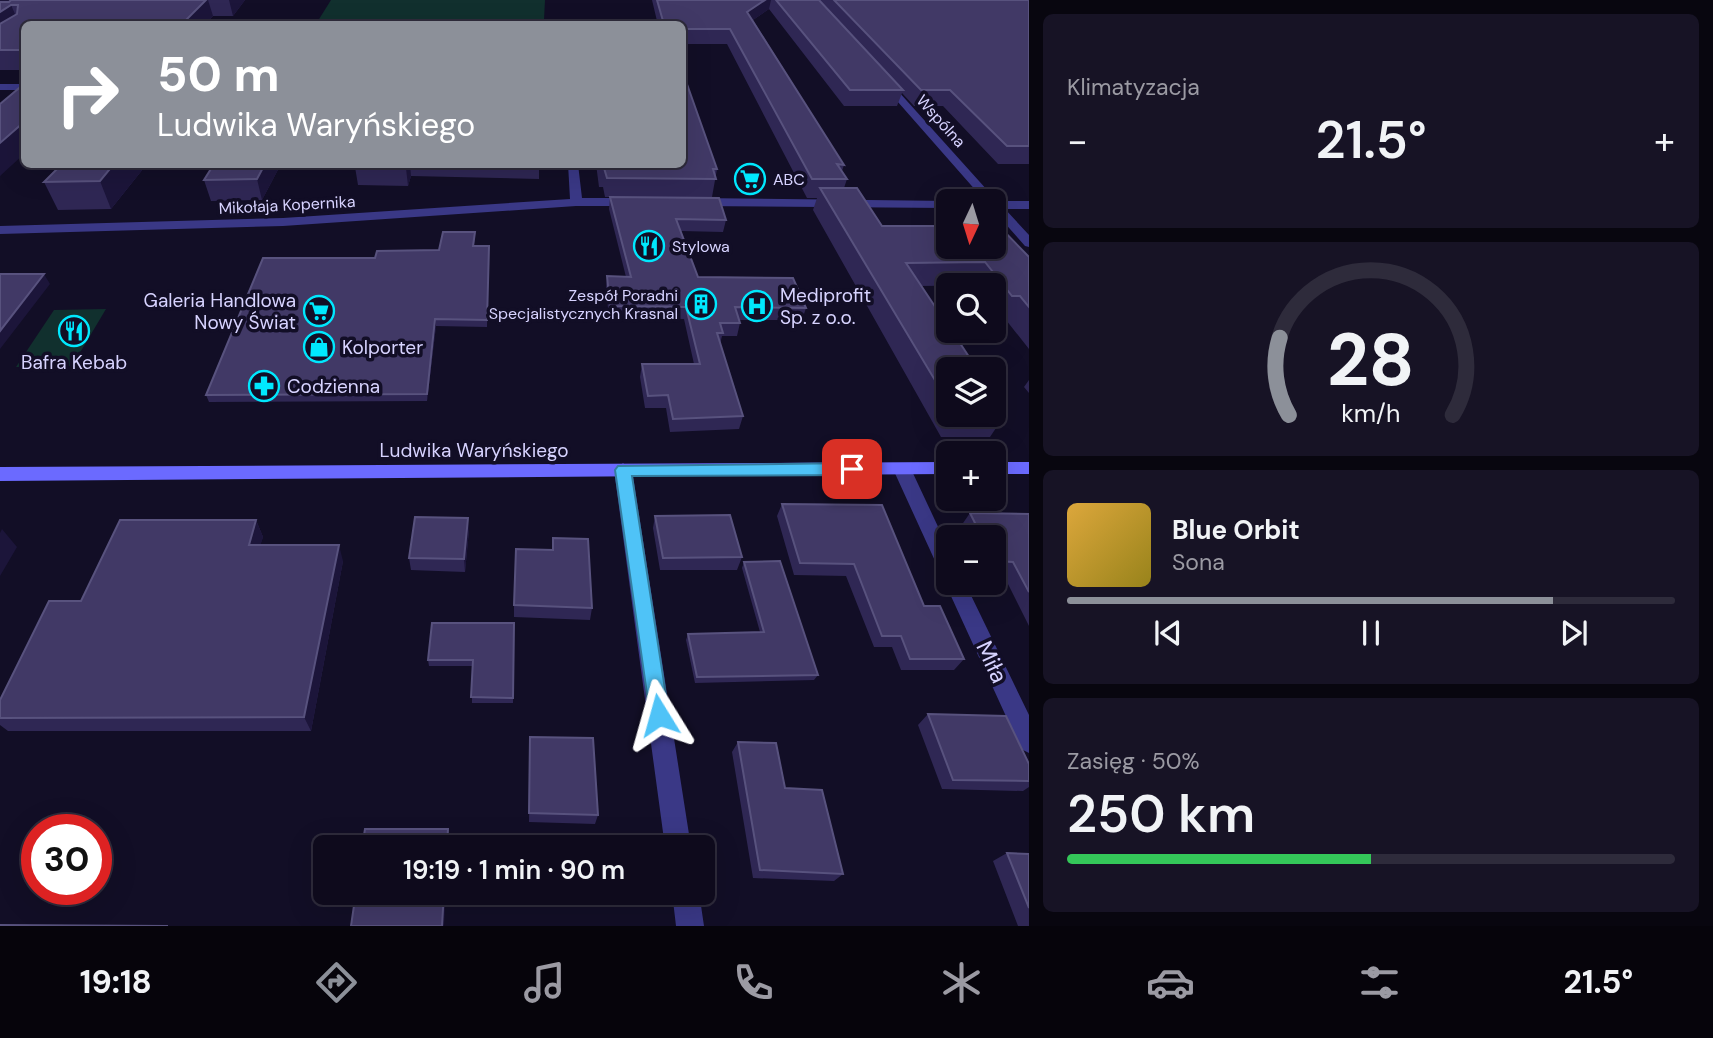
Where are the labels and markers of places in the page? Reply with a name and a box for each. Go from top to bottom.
supermarket icon: ABC [733,162,767,196]
place label: ABC [773,169,805,190]
restaurant icon: Stylowa [632,229,666,263]
place label: Stylowa [672,236,730,257]
place label: Mediprofit Sp. z o.o. [780,283,871,330]
place label: Zespół Poradni Specjalistycznych Krasnal [489,285,678,324]
building icon: Zespół Poradni Specjalistycznych Krasnal [684,287,718,321]
place label: Galeria Handlowa Nowy Świat [144,288,296,335]
hospital icon: Mediprofit Sp. z o.o. [740,289,774,323]
supermarket icon: Galeria Handlowa Nowy Świat [302,294,336,328]
restaurant icon: Bafra Kebab [57,314,91,348]
shop icon: Kolporter [302,330,336,364]
place label: Kolporter [342,335,423,360]
place label: Bafra Kebab [21,350,127,375]
pharmacy icon: Codzienna [247,369,281,403]
place label: Codzienna [287,374,380,399]
pin [822,439,882,499]

